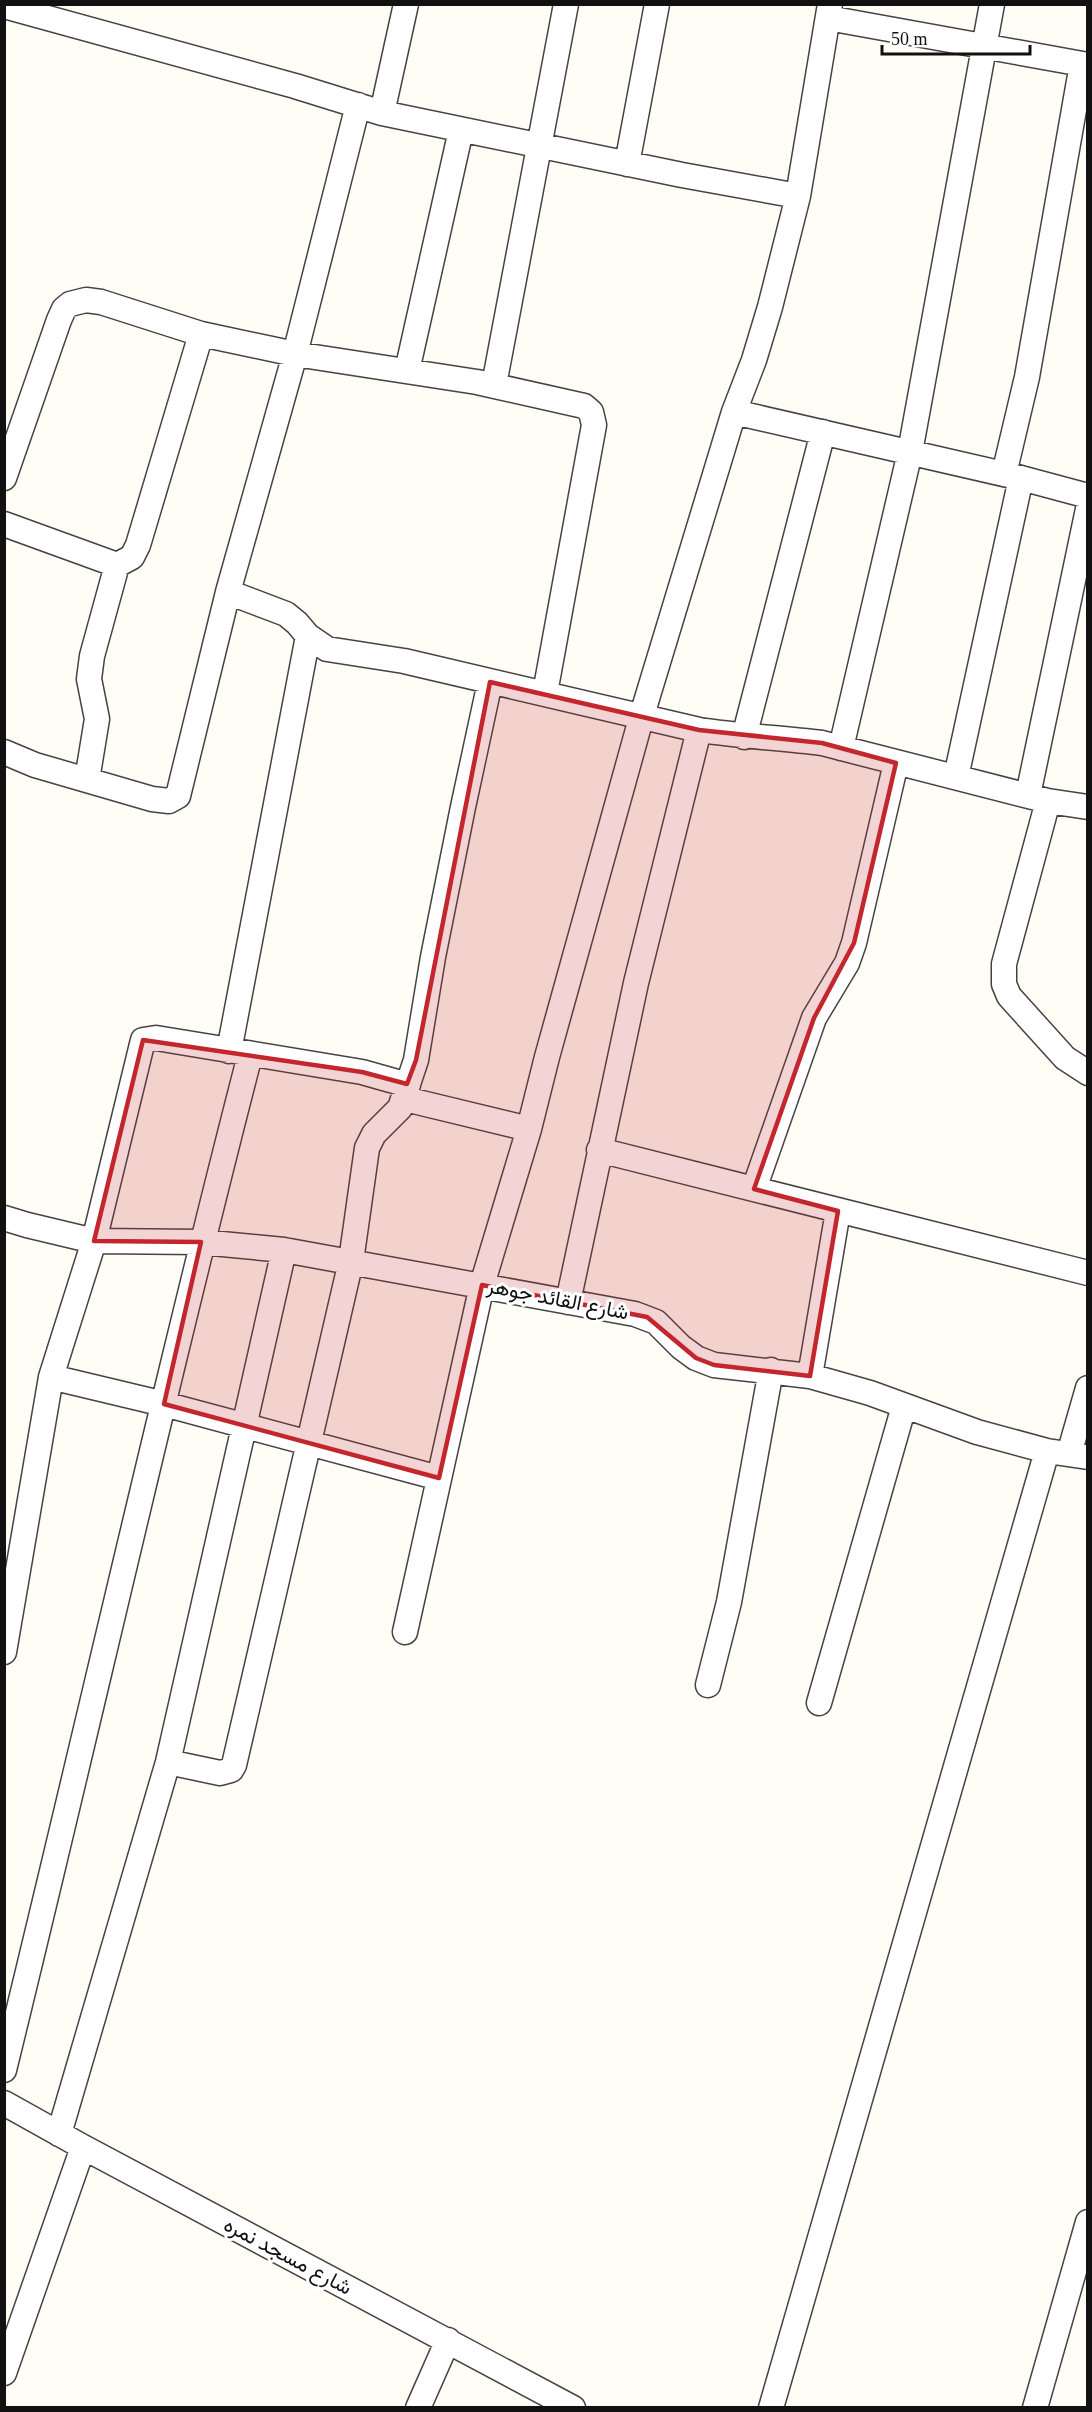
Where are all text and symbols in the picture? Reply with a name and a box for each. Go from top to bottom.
scale bar [882,18,1030,56]
text: 50 m [891,29,928,49]
street label: شارع القائد جوهر [484,1273,631,1326]
street label: شارع مسجد نمره [219,2212,356,2302]

